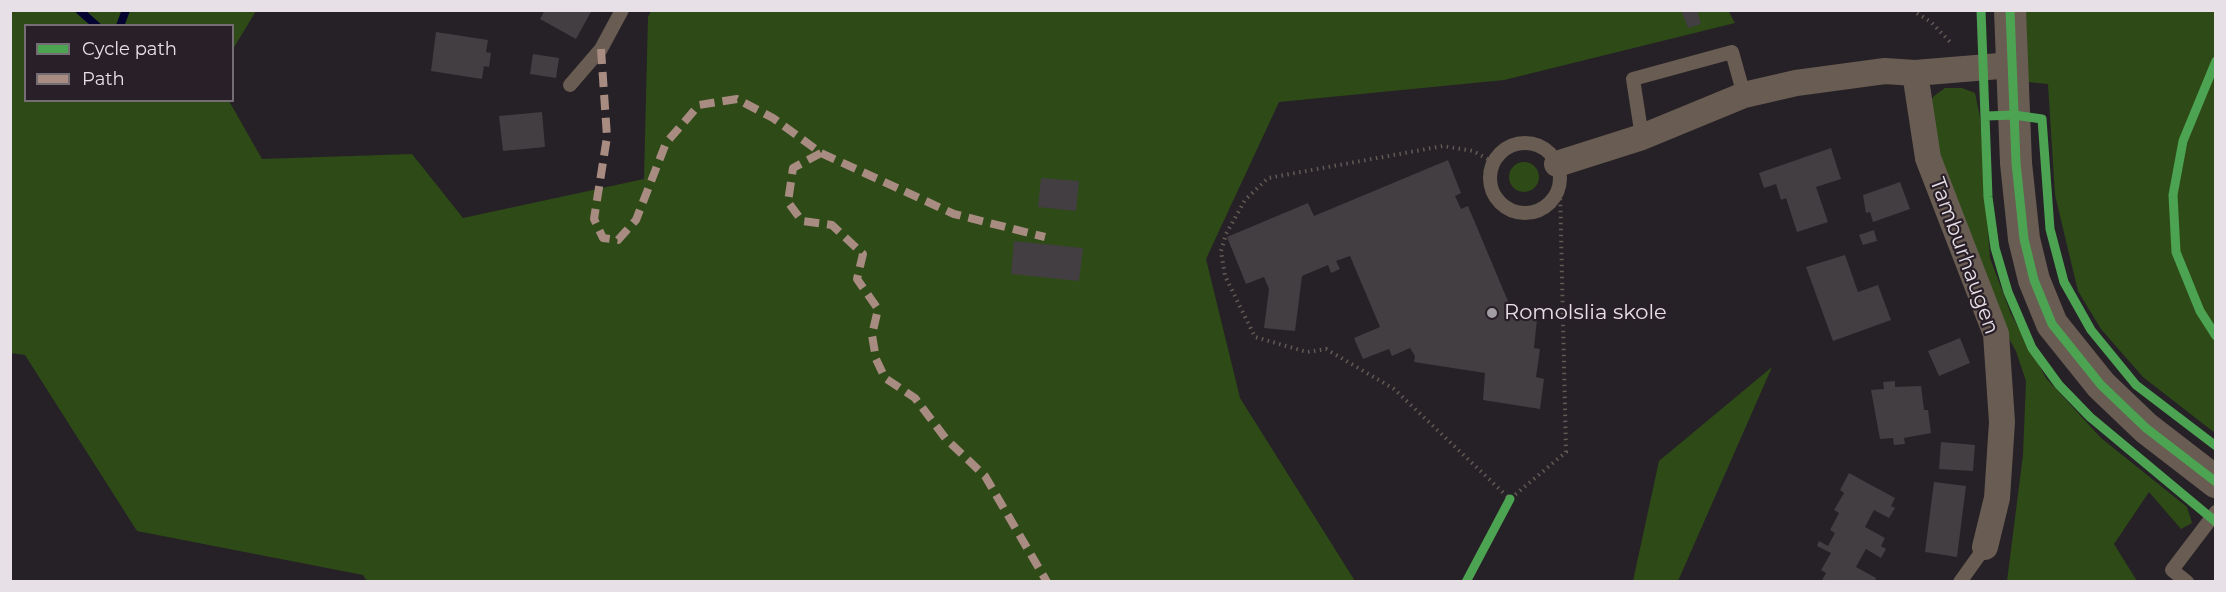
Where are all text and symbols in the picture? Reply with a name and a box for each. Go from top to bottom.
legend [24,24,234,102]
text: Cycle path [82,38,177,60]
text: Path [82,68,125,90]
street label: Tamburhaugen [1924,174,2004,338]
place label: Romolslia skole [1504,300,1667,326]
marker: Romolslia skole [1485,306,1499,320]

